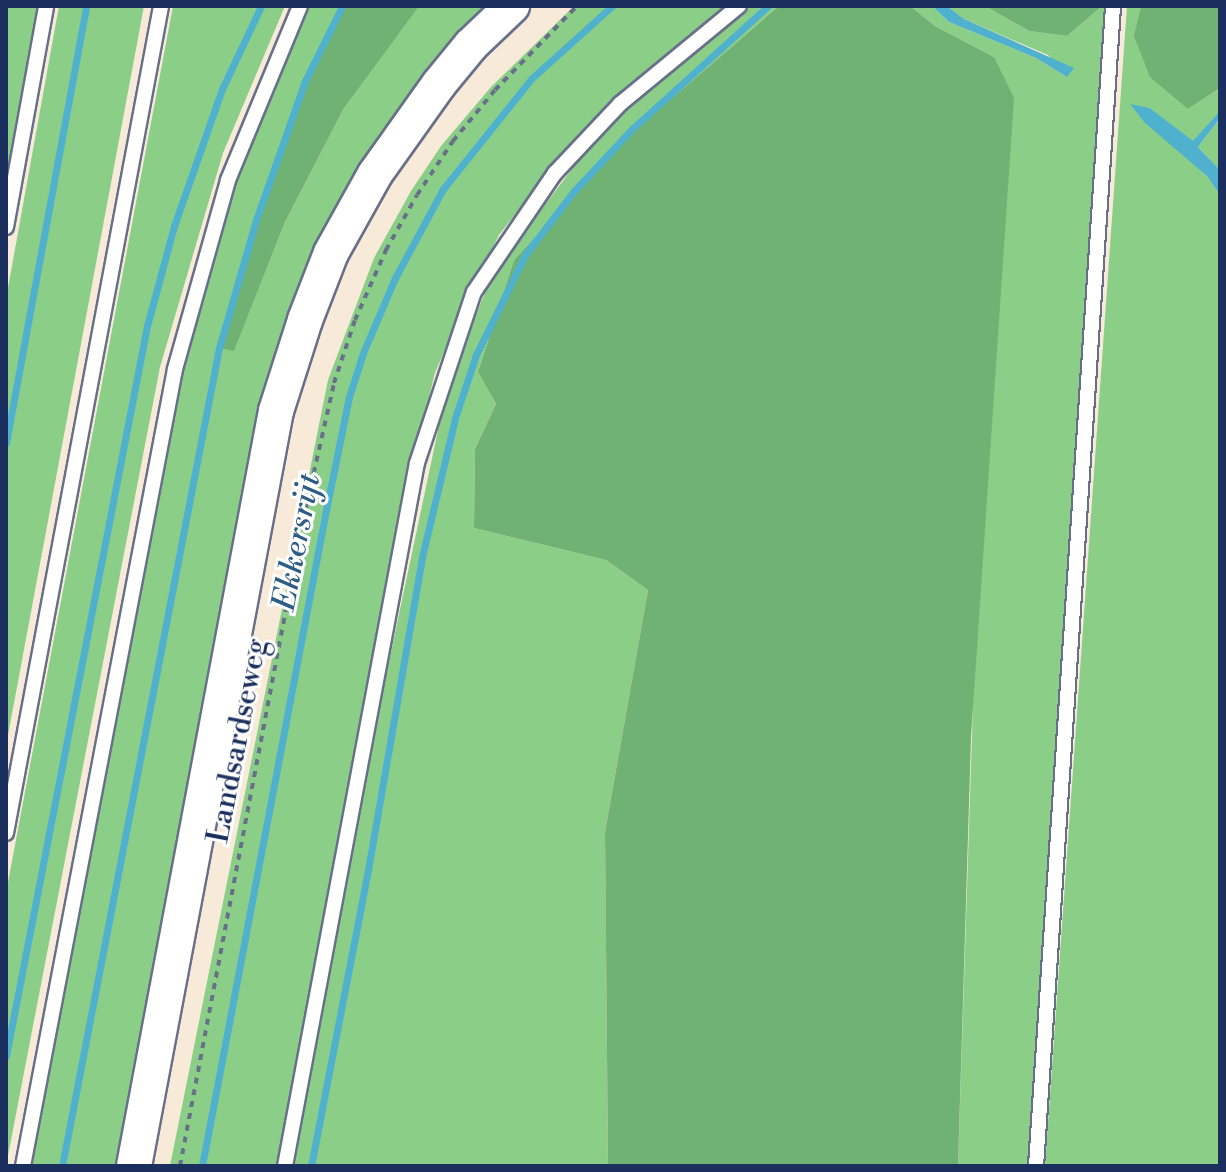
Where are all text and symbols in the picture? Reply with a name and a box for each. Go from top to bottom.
water label: Ekkersrijt [265,471,329,613]
street label: Landsardseweg [201,636,275,846]

